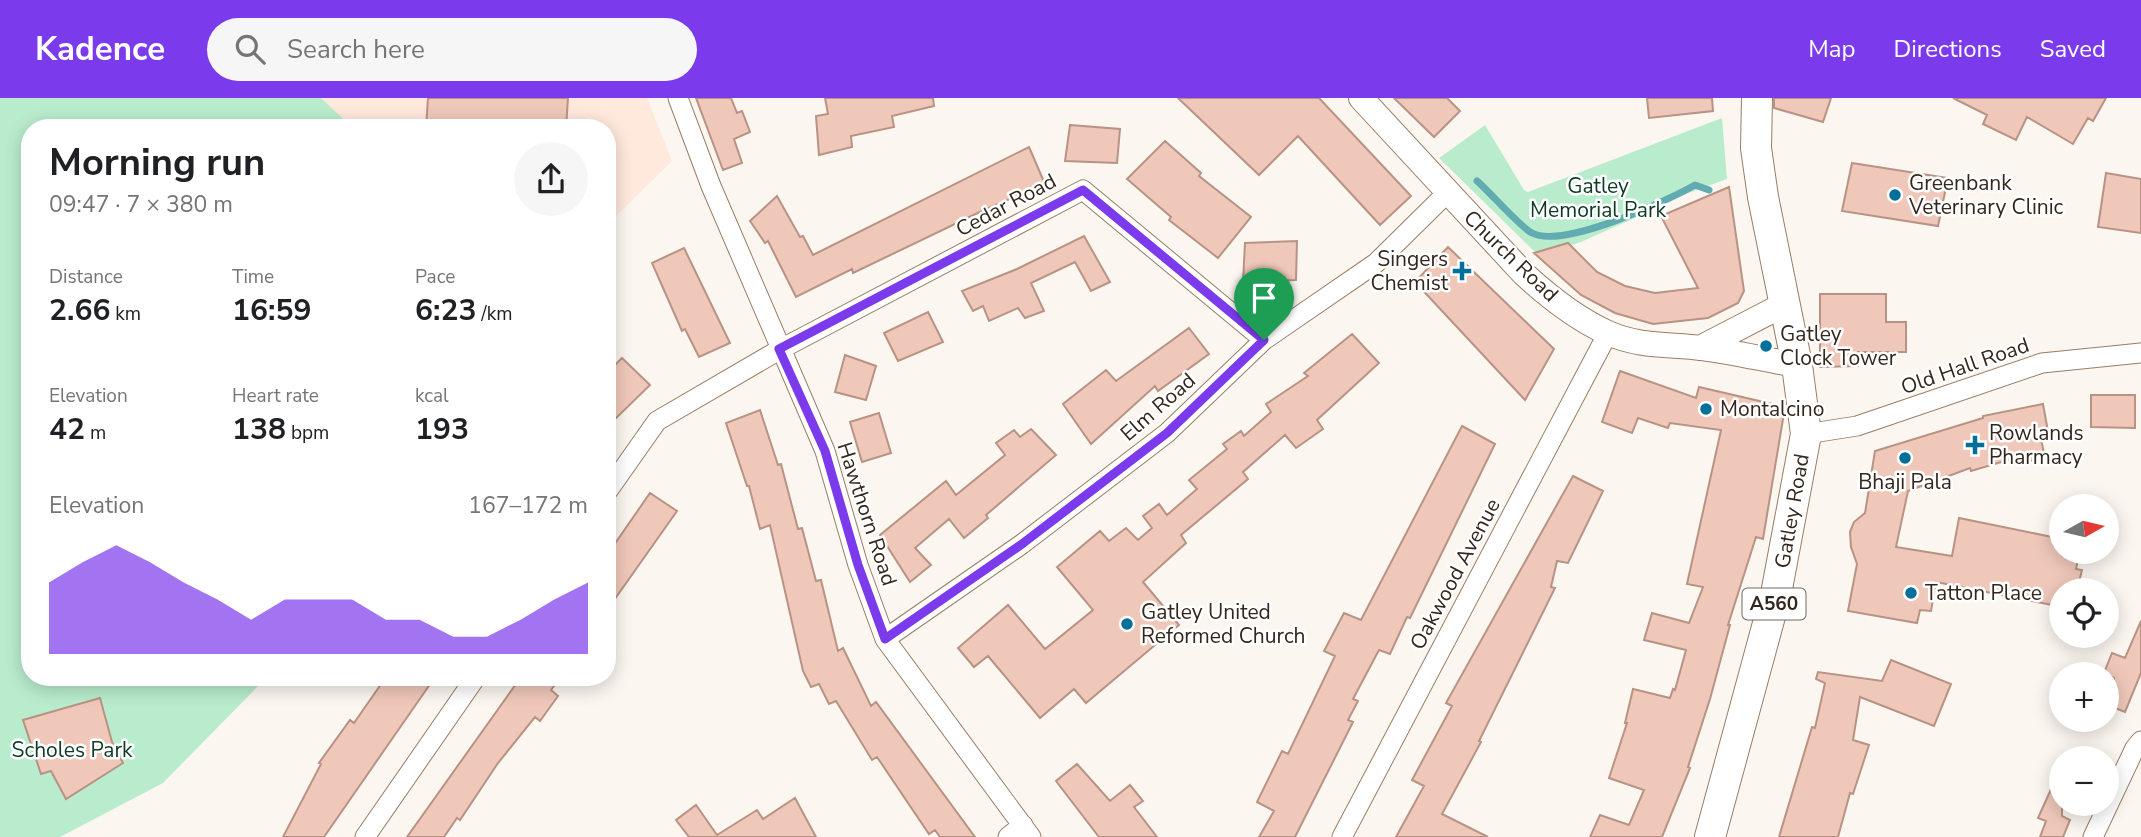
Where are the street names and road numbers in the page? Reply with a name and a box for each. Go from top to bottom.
street label: Cedar Road [951,167,1061,243]
street label: Church Road [1458,204,1564,308]
street label: Old Hall Road [1897,331,2033,401]
street label: Elm Road [1115,367,1201,447]
street label: Hawthorn Road [831,439,903,589]
street label: Gatley Road [1768,451,1816,571]
street label: Oakwood Avenue [1403,494,1507,654]
road number: A560 [1742,589,1806,620]

